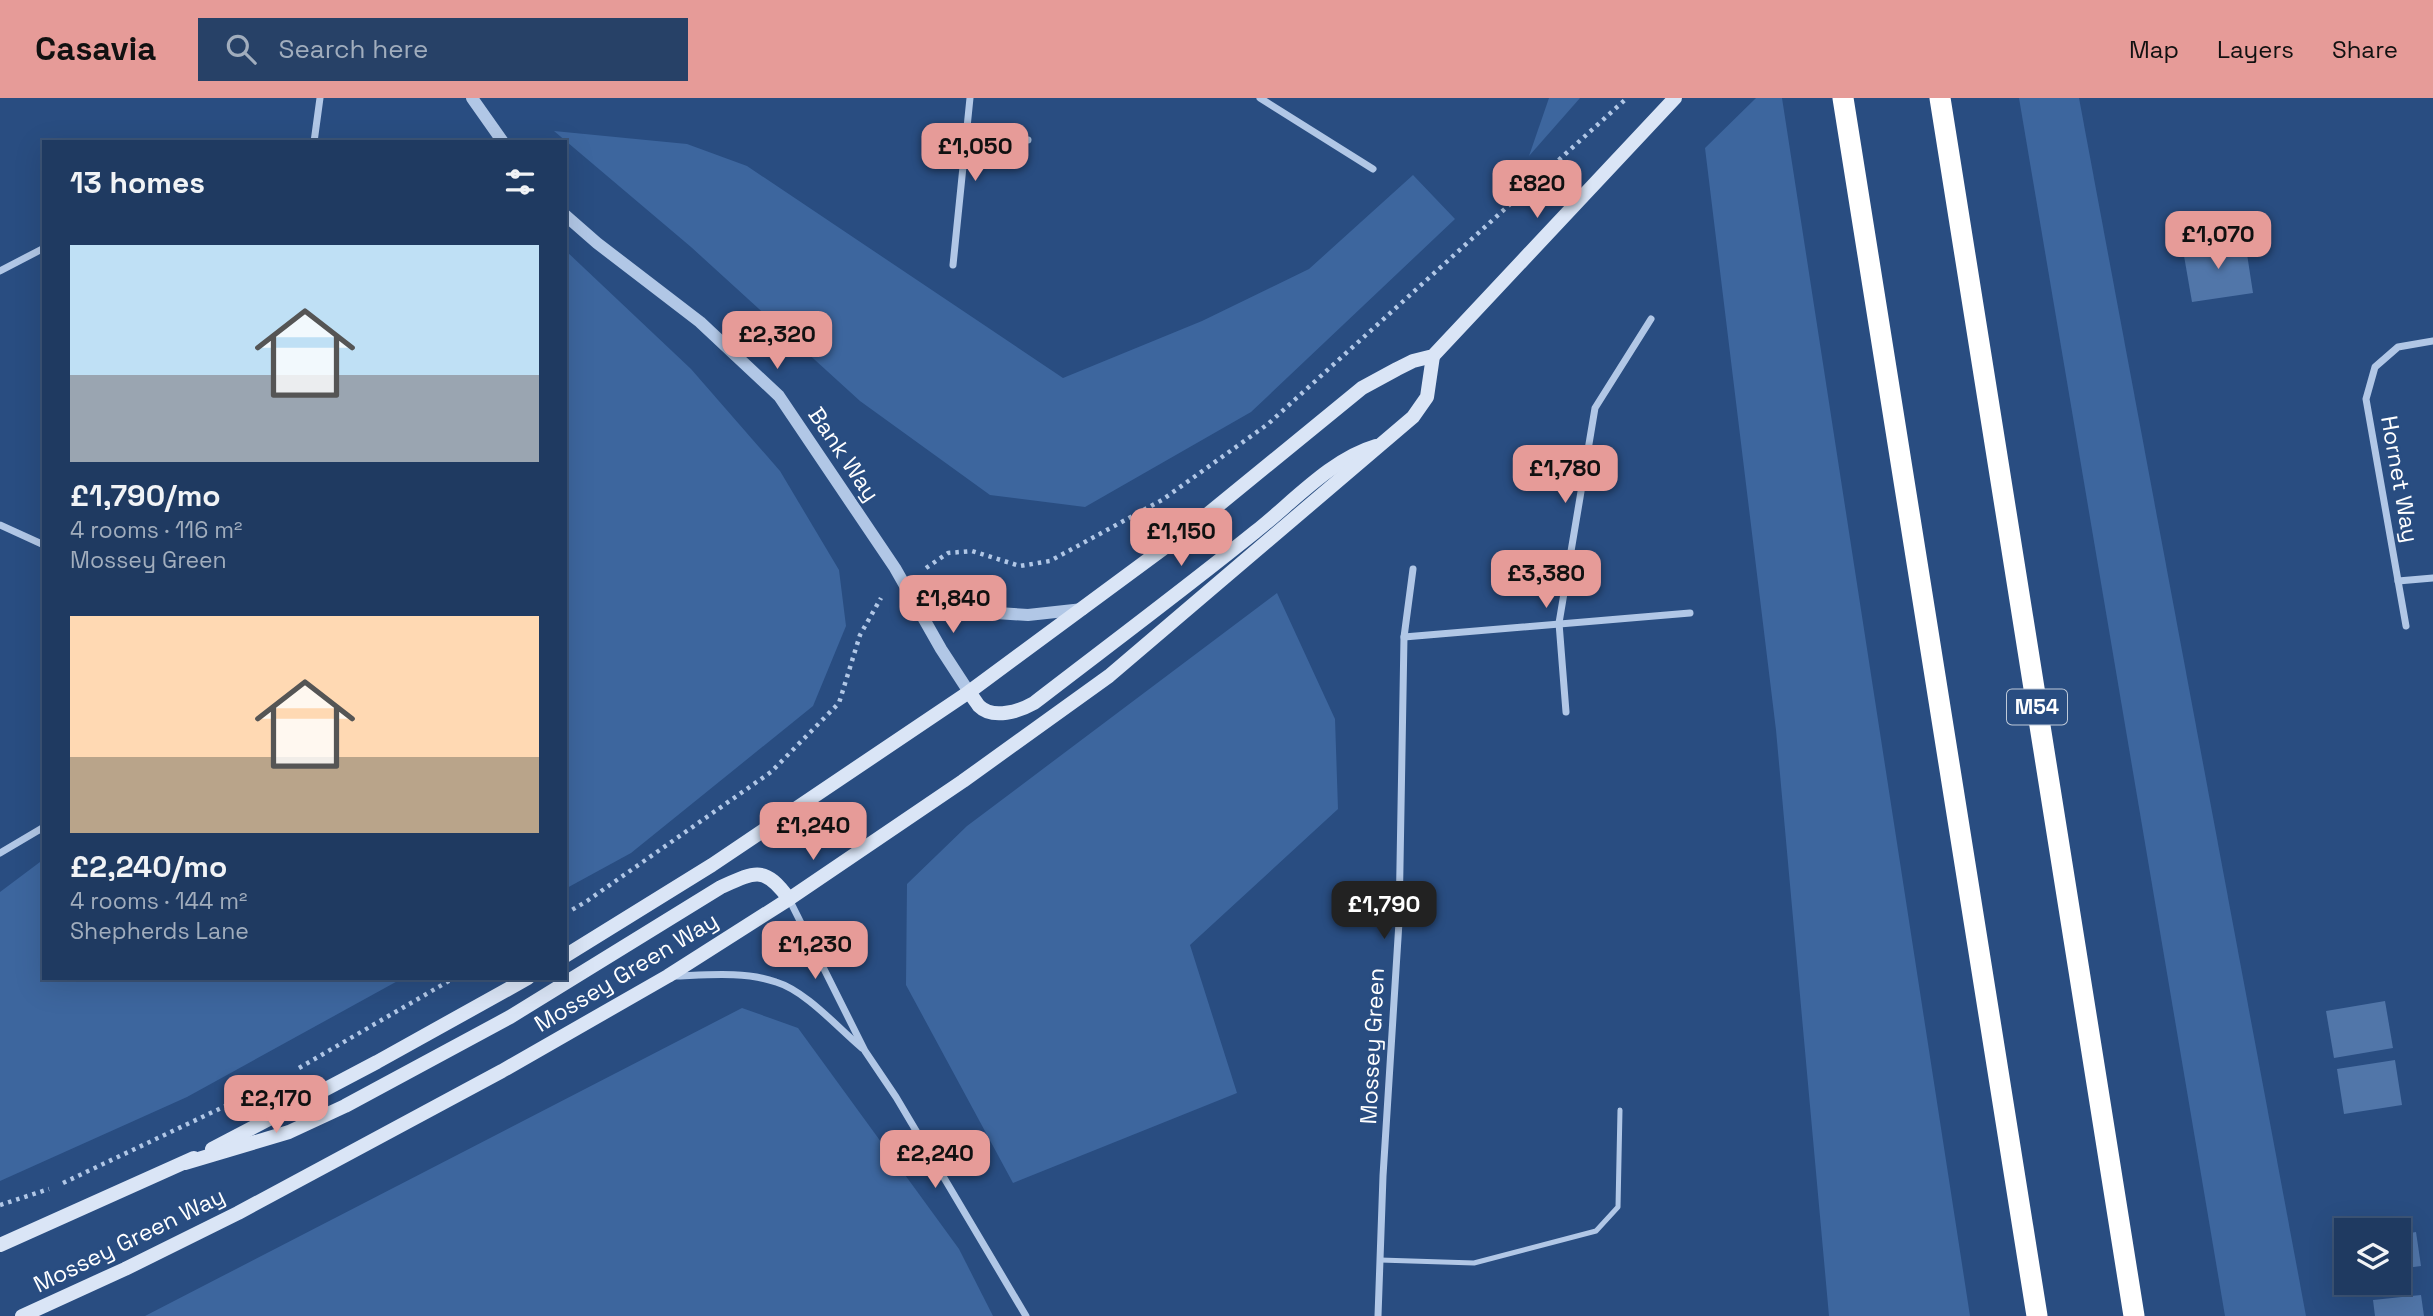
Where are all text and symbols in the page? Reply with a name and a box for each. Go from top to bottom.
search box [198,18,688,81]
text: Casavia [35,28,156,70]
icon: search [222,30,260,68]
text: Search here [278,32,428,66]
text: Map [2129,34,2179,65]
text: Layers [2217,34,2294,65]
text: Share [2332,34,2398,65]
pin: £1,050 [918,123,1032,183]
text: £1,050 [937,131,1013,161]
pin: £820 [1496,160,1578,220]
text: 13 homes [70,163,205,202]
icon: filters [501,163,539,201]
text: £820 [1508,168,1566,198]
pin: £1,070 [2161,212,2275,271]
text: £1,070 [2181,219,2255,249]
icon: home [242,290,368,416]
pin: £2,320 [720,312,834,371]
text: £2,320 [738,319,816,349]
street label: Bank Way [801,401,887,507]
street label: Hornet Way [2374,413,2426,545]
pin: £1,780 [1508,446,1622,505]
text: £1,780 [1529,453,1601,483]
text: £1,790/mo [70,476,221,515]
pin: £1,150 [1124,508,1238,568]
text: 4 rooms · 116 m² [70,515,242,545]
text: £1,150 [1146,516,1216,546]
text: Mossey Green [70,545,227,575]
pin: £3,380 [1489,550,1603,610]
text: £3,380 [1507,558,1585,588]
pin: £1,840 [896,575,1010,635]
text: £1,840 [915,583,991,613]
icon: home [242,661,368,787]
road number: M54 [2007,690,2067,724]
pin: £1,240 [756,802,870,862]
text: £1,240 [776,810,850,840]
text: £2,240/mo [70,847,227,886]
pin: £1,790 [1327,882,1441,941]
text: 4 rooms · 144 m² [70,886,247,916]
text: £1,790 [1348,889,1420,919]
street label: Mossey Green Way [529,905,723,1039]
text: Shepherds Lane [70,916,249,946]
pin: £1,230 [758,922,872,981]
text: £1,230 [778,929,852,959]
street label: Mossey Green [1353,967,1391,1125]
pin: £2,170 [219,1076,333,1135]
text: £2,170 [240,1083,312,1113]
pin: £2,240 [878,1130,992,1190]
text: £2,240 [896,1138,974,1168]
street label: Mossey Green Way [28,1181,230,1299]
map controls [2334,1218,2411,1295]
button: layers [2334,1218,2411,1295]

